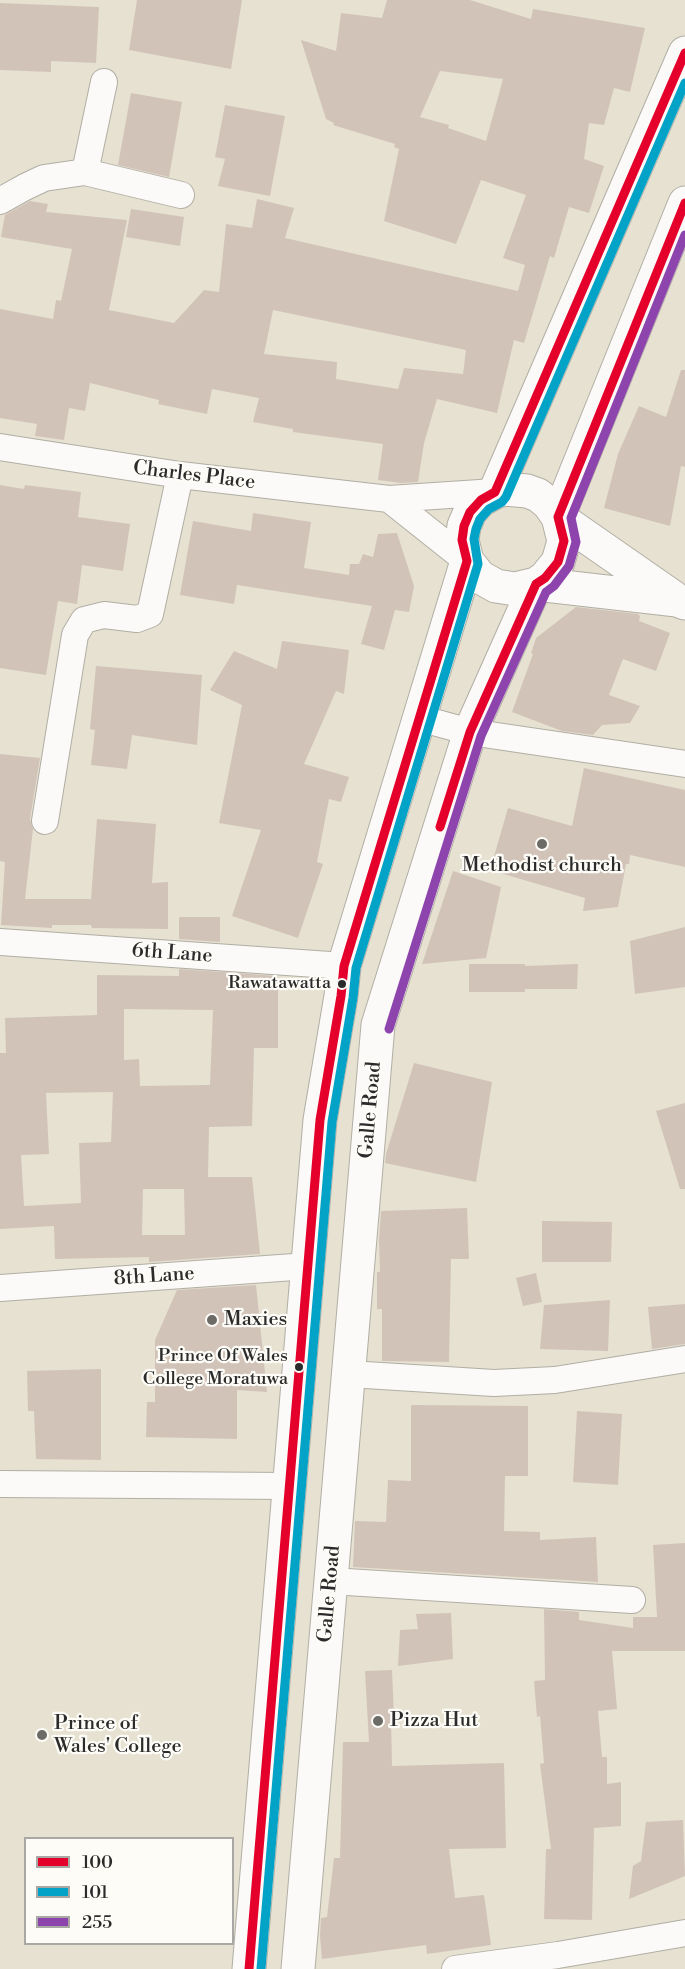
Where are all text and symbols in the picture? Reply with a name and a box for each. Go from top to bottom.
street label: Charles Place [132,457,256,495]
marker: Methodist church [535,837,549,851]
place label: Methodist church [462,854,622,878]
street label: 6th Lane [131,939,213,969]
place label: Rawatawatta [228,973,331,995]
marker: Rawatawatta [336,978,348,990]
street label: Galle Road [355,1060,387,1160]
street label: 8th Lane [113,1262,195,1292]
place label: Maxies [224,1308,287,1332]
marker: Maxies [205,1313,219,1327]
place label: Prince Of Wales College Moratuwa [143,1346,288,1388]
marker: Prince Of Wales College Moratuwa [293,1361,305,1373]
street label: Galle Road [314,1544,346,1644]
place label: Pizza Hut [390,1709,478,1733]
place label: Prince of Wales' College [54,1712,181,1759]
marker: Pizza Hut [371,1714,385,1728]
marker: Prince of Wales' College [35,1728,49,1742]
legend [24,1837,234,1945]
text: 100 [82,1851,113,1874]
text: 101 [82,1881,108,1904]
text: 255 [82,1911,112,1934]

